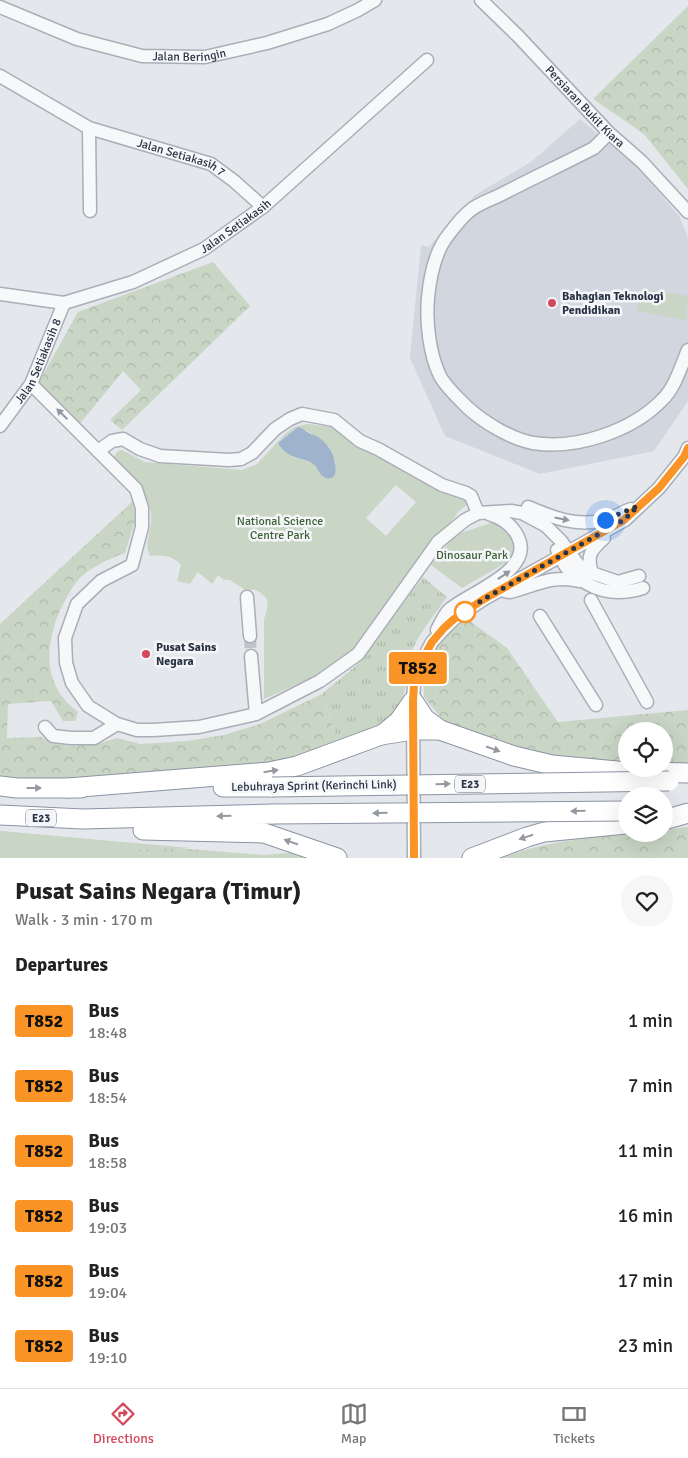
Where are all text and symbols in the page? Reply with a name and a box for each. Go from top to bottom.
street label: Jalan Beringin [152,45,227,65]
street label: Persiaran Bukit Kiara [542,63,628,151]
street label: Jalan Setiakasih 7 [135,135,228,180]
street label: Jalan Setiakasih [198,196,274,257]
place label: Bahagian Teknologi Pendidikan [562,289,664,318]
marker: Bahagian Teknologi Pendidikan [546,297,558,309]
street label: Jalan Setiakasih 8 [12,316,64,407]
one-way arrow [56,408,68,420]
your location [593,508,618,533]
park label: National Science Centre Park [237,514,323,543]
one-way arrow [554,516,570,524]
park label: Dinosaur Park [436,548,508,563]
one-way arrow [497,570,511,580]
unlabelled marker [454,601,476,623]
place label: Pusat Sains Negara [156,640,217,669]
marker: Pusat Sains Negara [140,648,152,660]
line badge: T852 [383,652,453,684]
text: T852 [399,657,437,679]
map controls [618,722,673,842]
button: locate [618,722,673,777]
one-way arrow [486,746,501,753]
one-way arrow [263,767,279,775]
road number: E23 [455,776,485,792]
street label: Lebuhraya Sprint (Kerinchi Link) [231,777,397,795]
one-way arrow [435,780,451,788]
one-way arrow [26,784,42,792]
button: layers [618,787,673,842]
one-way arrow [569,807,585,815]
one-way arrow [372,809,388,817]
road number: E23 [26,810,56,826]
one-way arrow [216,812,232,820]
one-way arrow [518,834,533,842]
one-way arrow [283,838,298,846]
button: heart [621,875,673,927]
text: Pusat Sains Negara (Timur) [15,876,301,906]
text: Walk · 3 min · 170 m [15,910,153,930]
text: Departures [15,953,108,977]
text: Bus [88,999,119,1023]
text: 1 min [628,1009,673,1033]
text: T852 [25,1010,63,1032]
text: 18:48 [88,1023,127,1043]
text: Bus [88,1064,119,1088]
text: 7 min [628,1074,673,1098]
text: T852 [25,1075,63,1097]
text: 18:54 [88,1088,127,1108]
text: Bus [88,1129,119,1153]
text: 11 min [618,1139,673,1163]
text: T852 [25,1140,63,1162]
text: 18:58 [88,1153,127,1173]
text: Bus [88,1194,119,1218]
text: 16 min [618,1204,673,1228]
text: T852 [25,1205,63,1227]
text: 19:03 [88,1218,127,1238]
text: Bus [88,1259,119,1283]
text: 17 min [618,1269,673,1293]
text: T852 [25,1270,63,1292]
text: 19:04 [88,1283,127,1303]
text: Bus [88,1324,119,1348]
text: 23 min [618,1334,673,1358]
text: T852 [25,1335,63,1357]
text: 19:10 [88,1348,127,1368]
tab: Directions [93,1400,154,1447]
tab: Map [340,1400,368,1447]
tab: Tickets [553,1400,595,1447]

